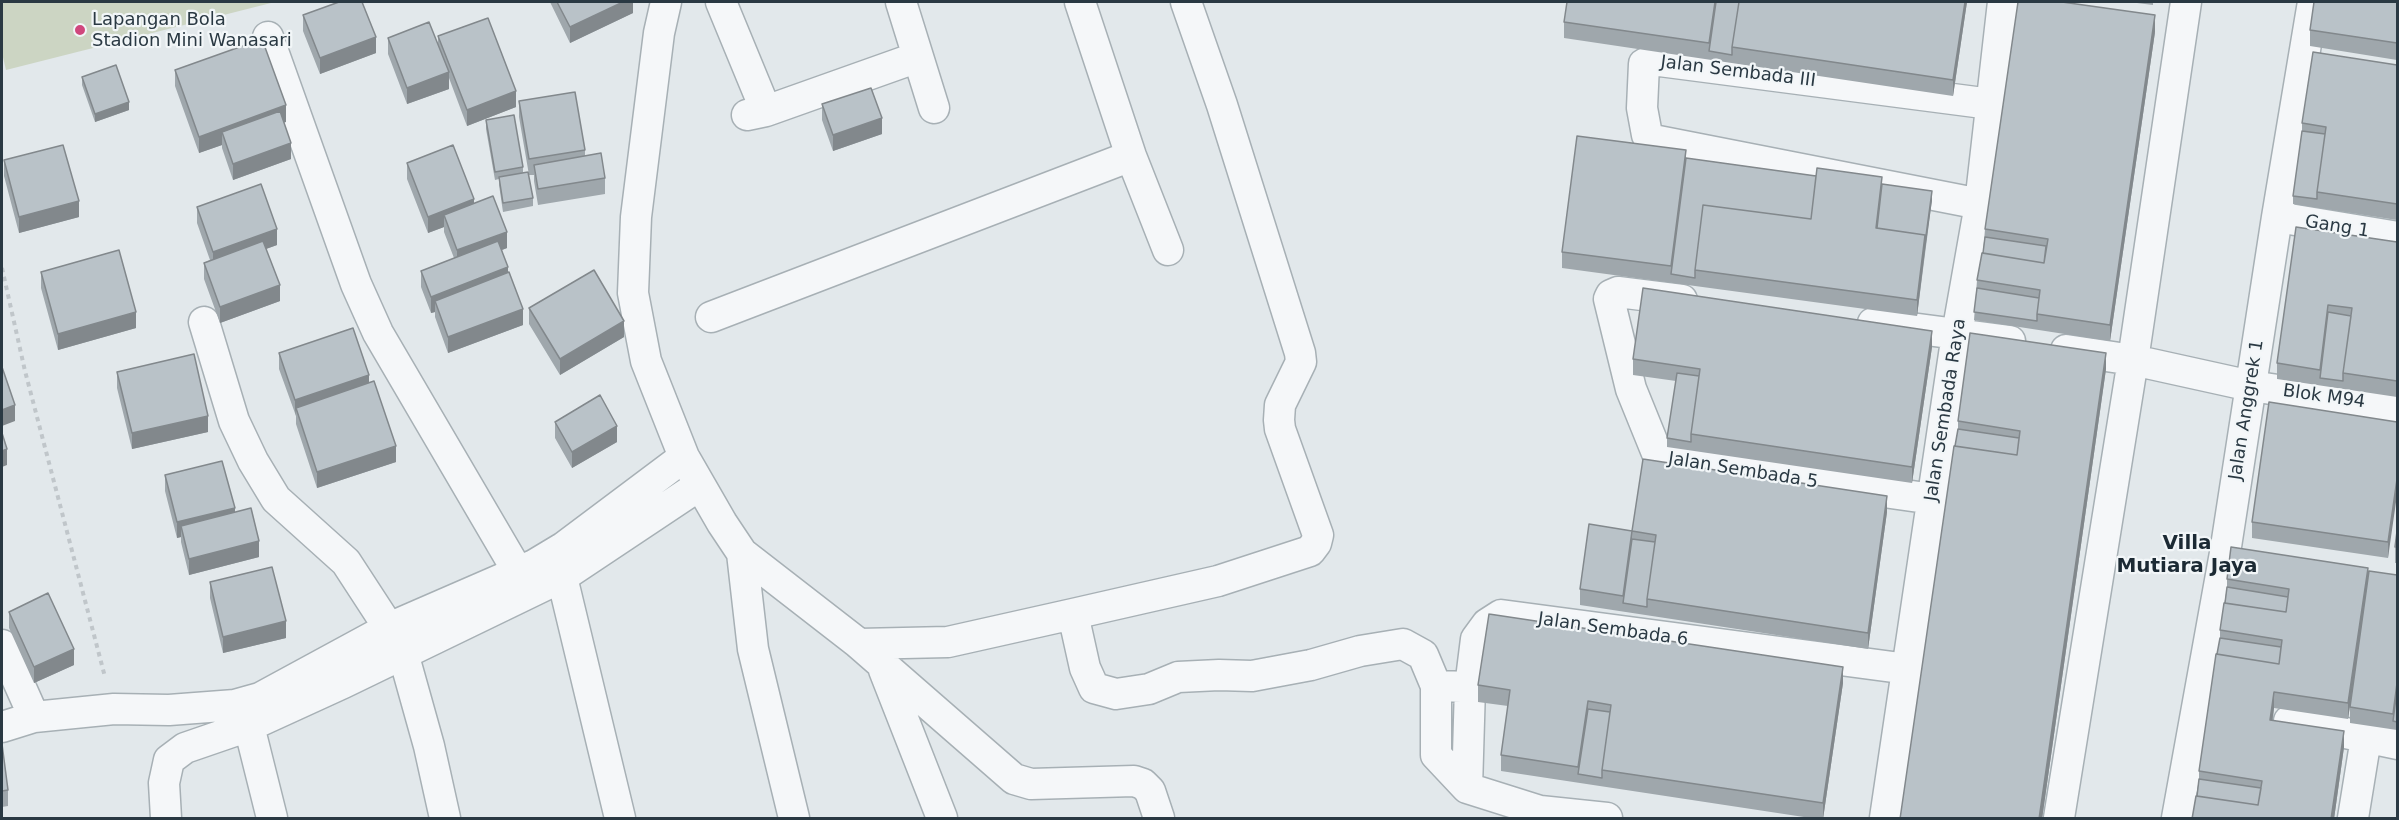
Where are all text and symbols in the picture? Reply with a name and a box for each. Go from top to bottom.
place label: Lapangan Bola Stadion Mini Wanasari [92,9,292,52]
marker: Lapangan Bola Stadion Mini Wanasari [73,23,87,37]
street label: Jalan Sembada III [1659,52,1817,92]
street label: Gang 1 [2303,211,2371,243]
street label: Jalan Sembada Raya [1921,317,1971,503]
street label: Jalan Anggrek 1 [2225,338,2269,482]
street label: Blok M94 [2281,381,2367,413]
street label: Jalan Sembada 5 [1666,448,1820,494]
district label: Villa Mutiara Jaya [2116,532,2258,579]
street label: Jalan Sembada 6 [1536,609,1690,651]

